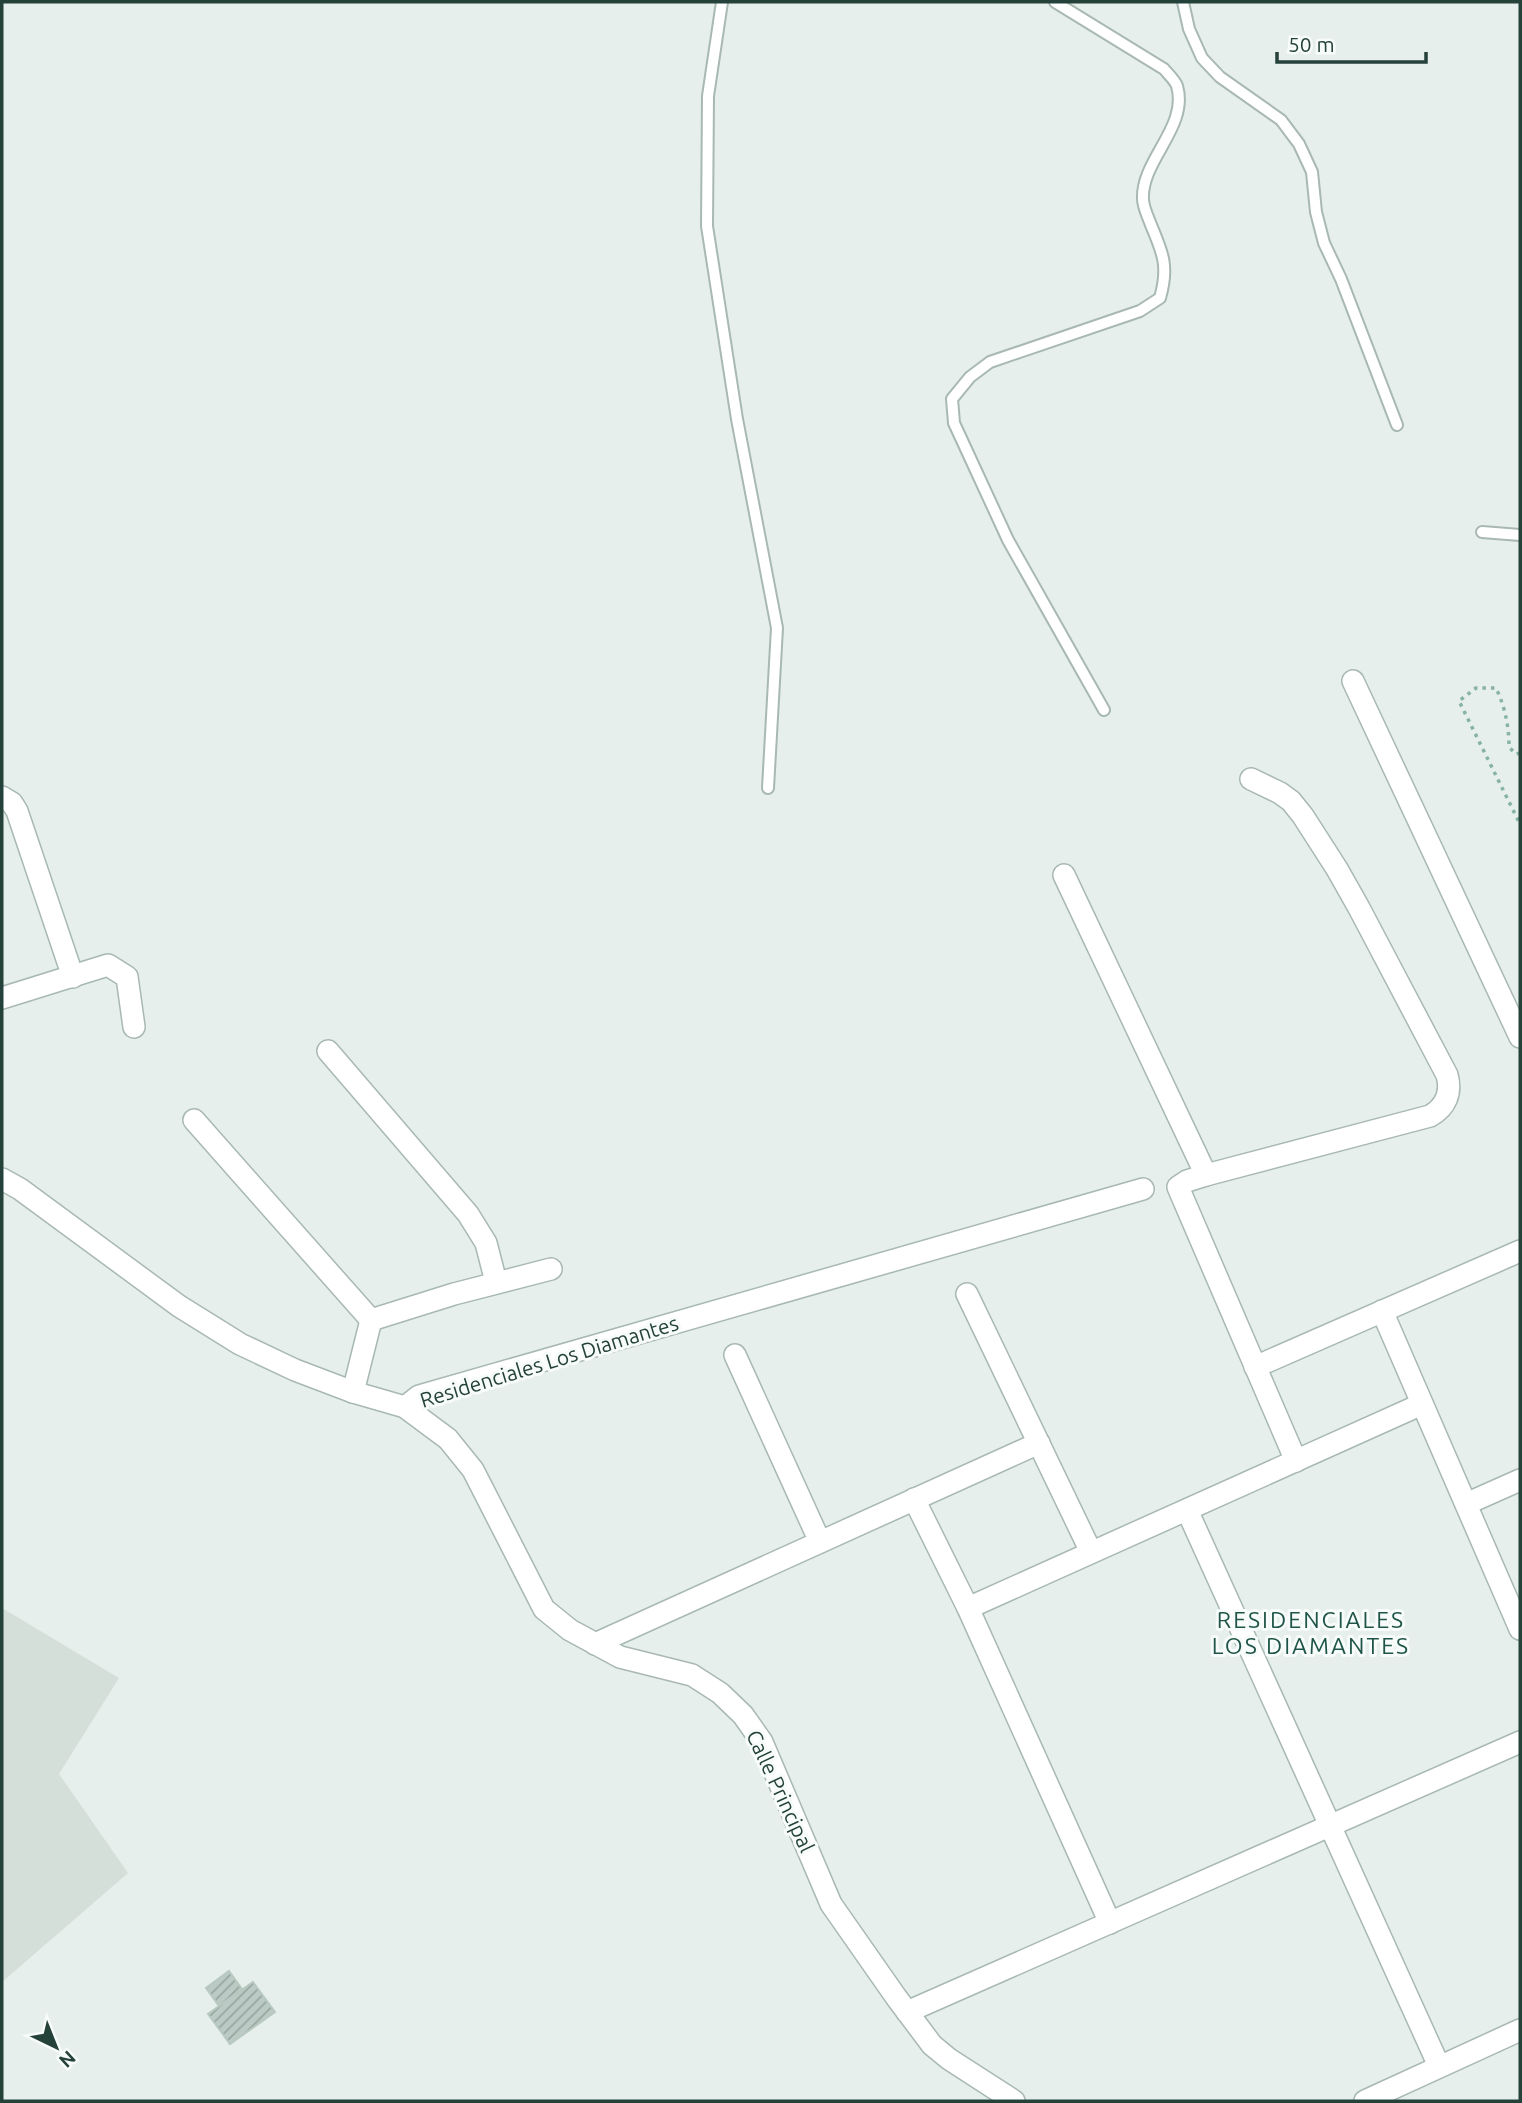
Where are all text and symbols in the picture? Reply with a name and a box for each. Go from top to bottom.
scale bar [1277,21,1426,65]
text: 50 m [1288,32,1335,56]
street label: Residenciales Los Diamantes [417,1310,681,1412]
district label: RESIDENCIALES LOS DIAMANTES [1212,1607,1410,1658]
street label: Calle Principal [742,1726,820,1856]
north arrow [21,2012,91,2082]
text: N [55,2047,80,2072]

